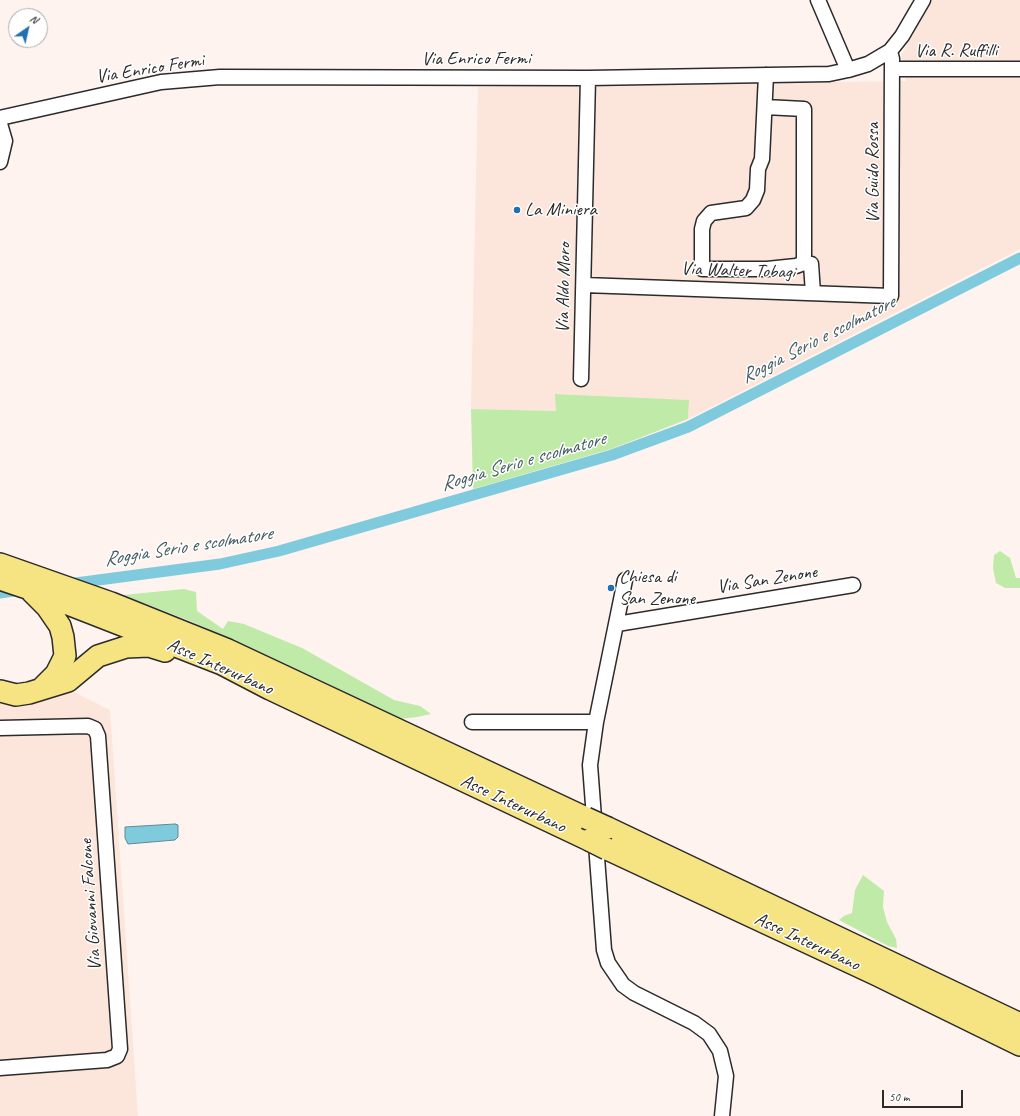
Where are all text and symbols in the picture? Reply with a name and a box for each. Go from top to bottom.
north arrow [8,8,48,48]
text: N [27,11,41,27]
street label: Via R. Ruffilli [915,40,997,62]
street label: Via Enrico Fermi [421,48,531,70]
street label: Via Enrico Fermi [94,49,206,89]
street label: Via Guido Rossa [862,123,884,223]
place label: La Miniera [525,199,597,221]
marker: La Miniera [512,205,522,215]
street label: Via Aldo Moro [552,243,576,333]
street label: Via Walter Tobagi [681,258,795,284]
water label: Roggia Serio e scolmatore [737,291,899,389]
water label: Roggia Serio e scolmatore [438,427,608,497]
water label: Roggia Serio e scolmatore [102,522,274,572]
street label: Via San Zenone [715,561,819,599]
place label: Chiesa di San Zenone [619,566,695,610]
marker: Chiesa di San Zenone [606,583,616,593]
street label: Asse Interurbano [164,633,276,701]
street label: Asse Interurbano [457,770,569,838]
street label: Via Giovanni Falcone [75,838,107,972]
street label: Asse Interurbano [751,908,863,976]
scale bar [884,1082,965,1108]
text: 50 m [889,1089,909,1105]

